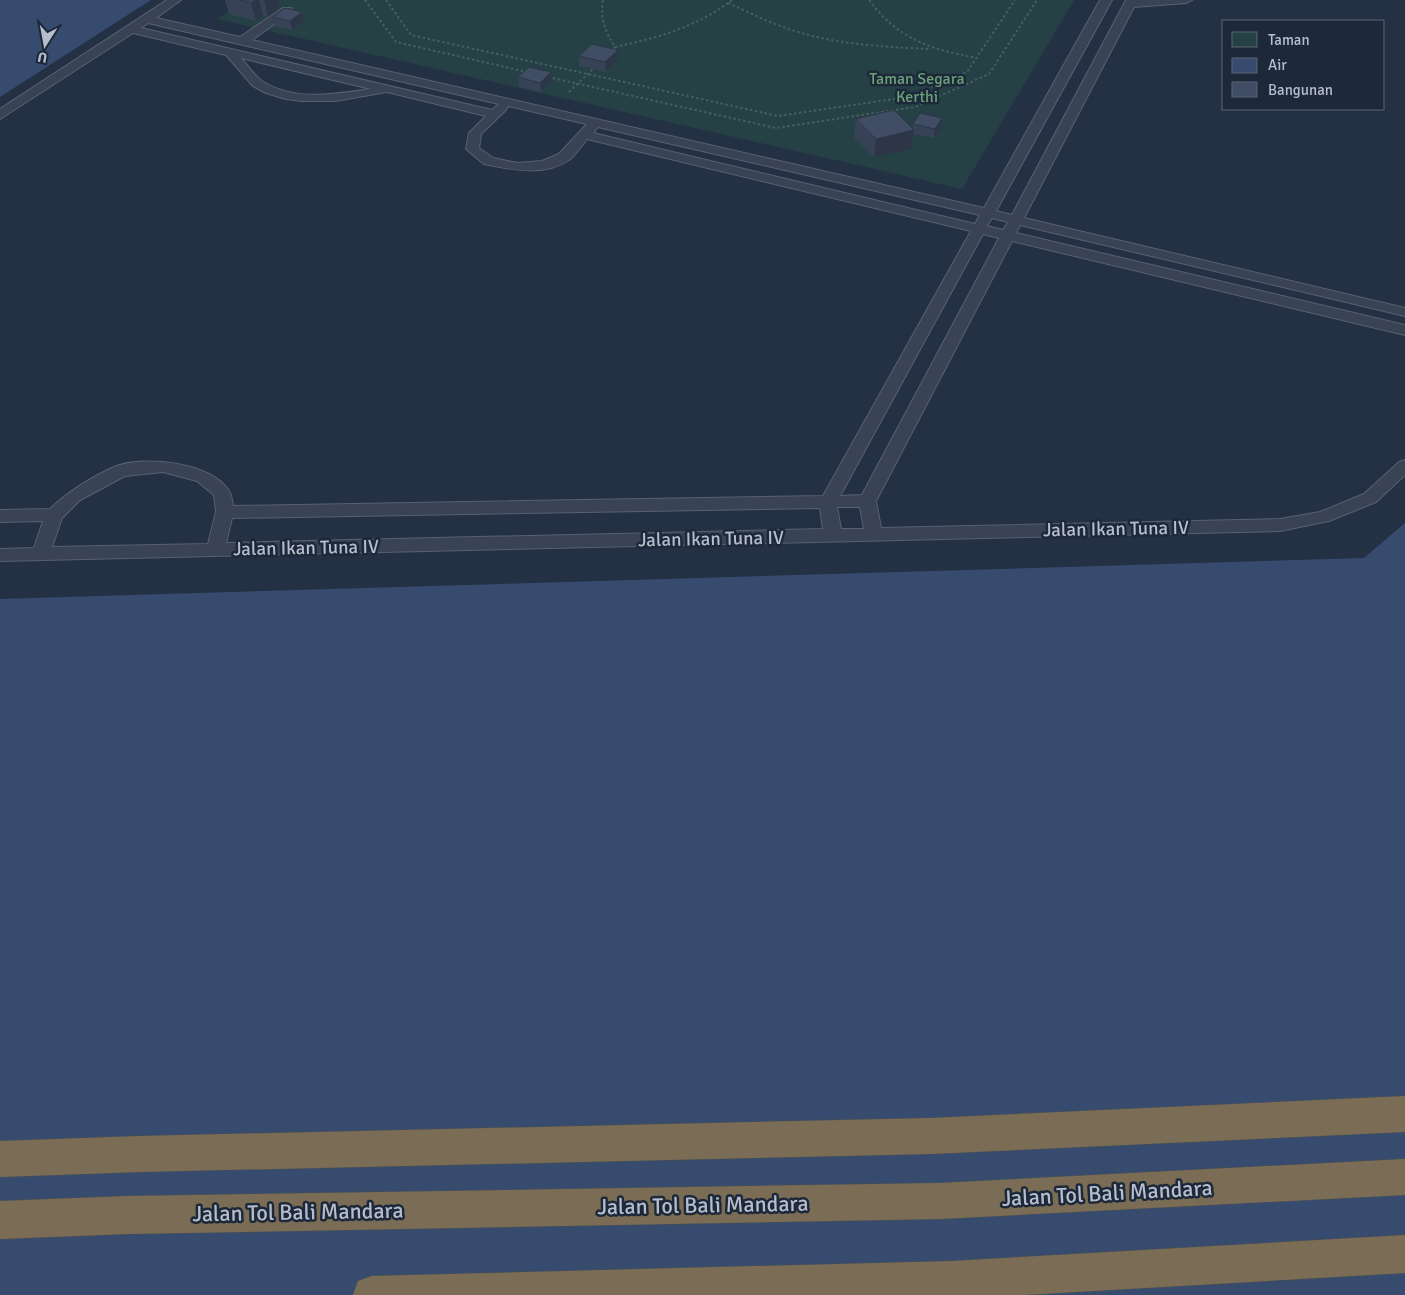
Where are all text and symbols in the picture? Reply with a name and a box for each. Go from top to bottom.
north arrow [20,20,70,70]
legend [1222,20,1385,110]
text: Taman [1268,31,1310,49]
text: U [36,48,49,67]
text: Air [1268,56,1287,74]
park label: Taman Segara Kerthi [869,69,965,107]
text: Bangunan [1268,81,1333,99]
street label: Jalan Ikan Tuna IV [1043,516,1189,542]
street label: Jalan Ikan Tuna IV [638,526,784,552]
street label: Jalan Ikan Tuna IV [233,535,379,561]
street label: Jalan Tol Bali Mandara [1001,1174,1213,1212]
street label: Jalan Tol Bali Mandara [597,1190,809,1220]
street label: Jalan Tol Bali Mandara [192,1197,404,1227]

